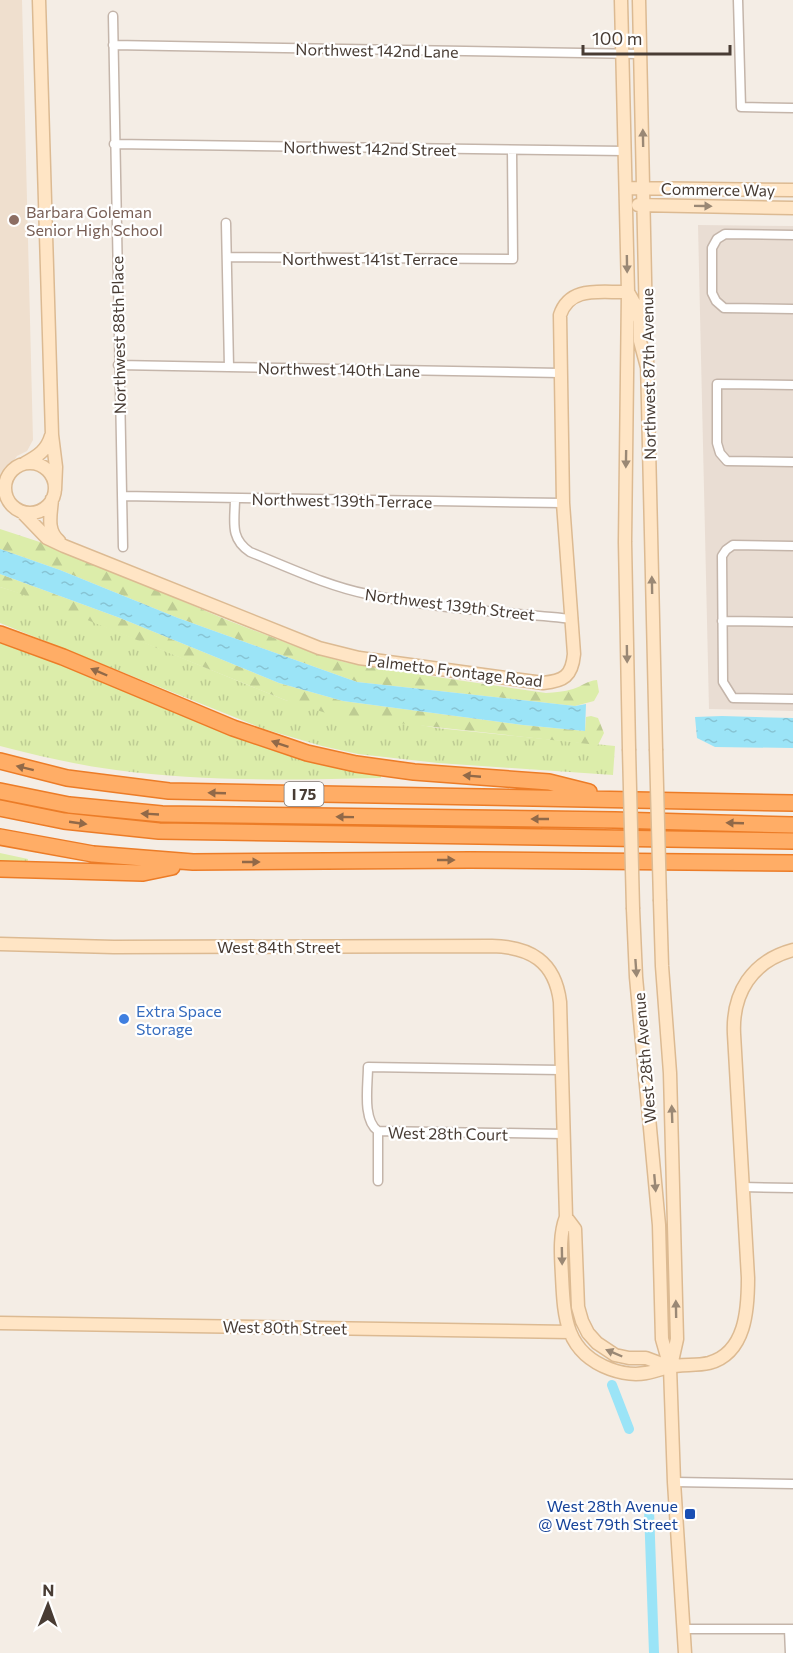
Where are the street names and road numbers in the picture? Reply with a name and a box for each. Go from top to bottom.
street label: Northwest 142nd Lane [295,39,459,61]
street label: Northwest 142nd Street [283,137,457,159]
street label: Commerce Way [661,179,775,199]
street label: Northwest 141st Terrace [282,249,458,268]
street label: Northwest 88th Place [107,256,129,414]
street label: Northwest 87th Avenue [637,288,659,460]
street label: Northwest 140th Lane [258,358,420,380]
street label: Northwest 139th Terrace [252,489,432,511]
street label: Northwest 139th Street [364,584,536,624]
street label: Palmetto Frontage Road [366,650,544,690]
road number: I 75 [284,782,324,806]
street label: West 84th Street [217,937,341,956]
street label: West 28th Avenue [629,992,659,1124]
street label: West 28th Court [388,1122,509,1144]
street label: West 80th Street [223,1316,348,1338]

